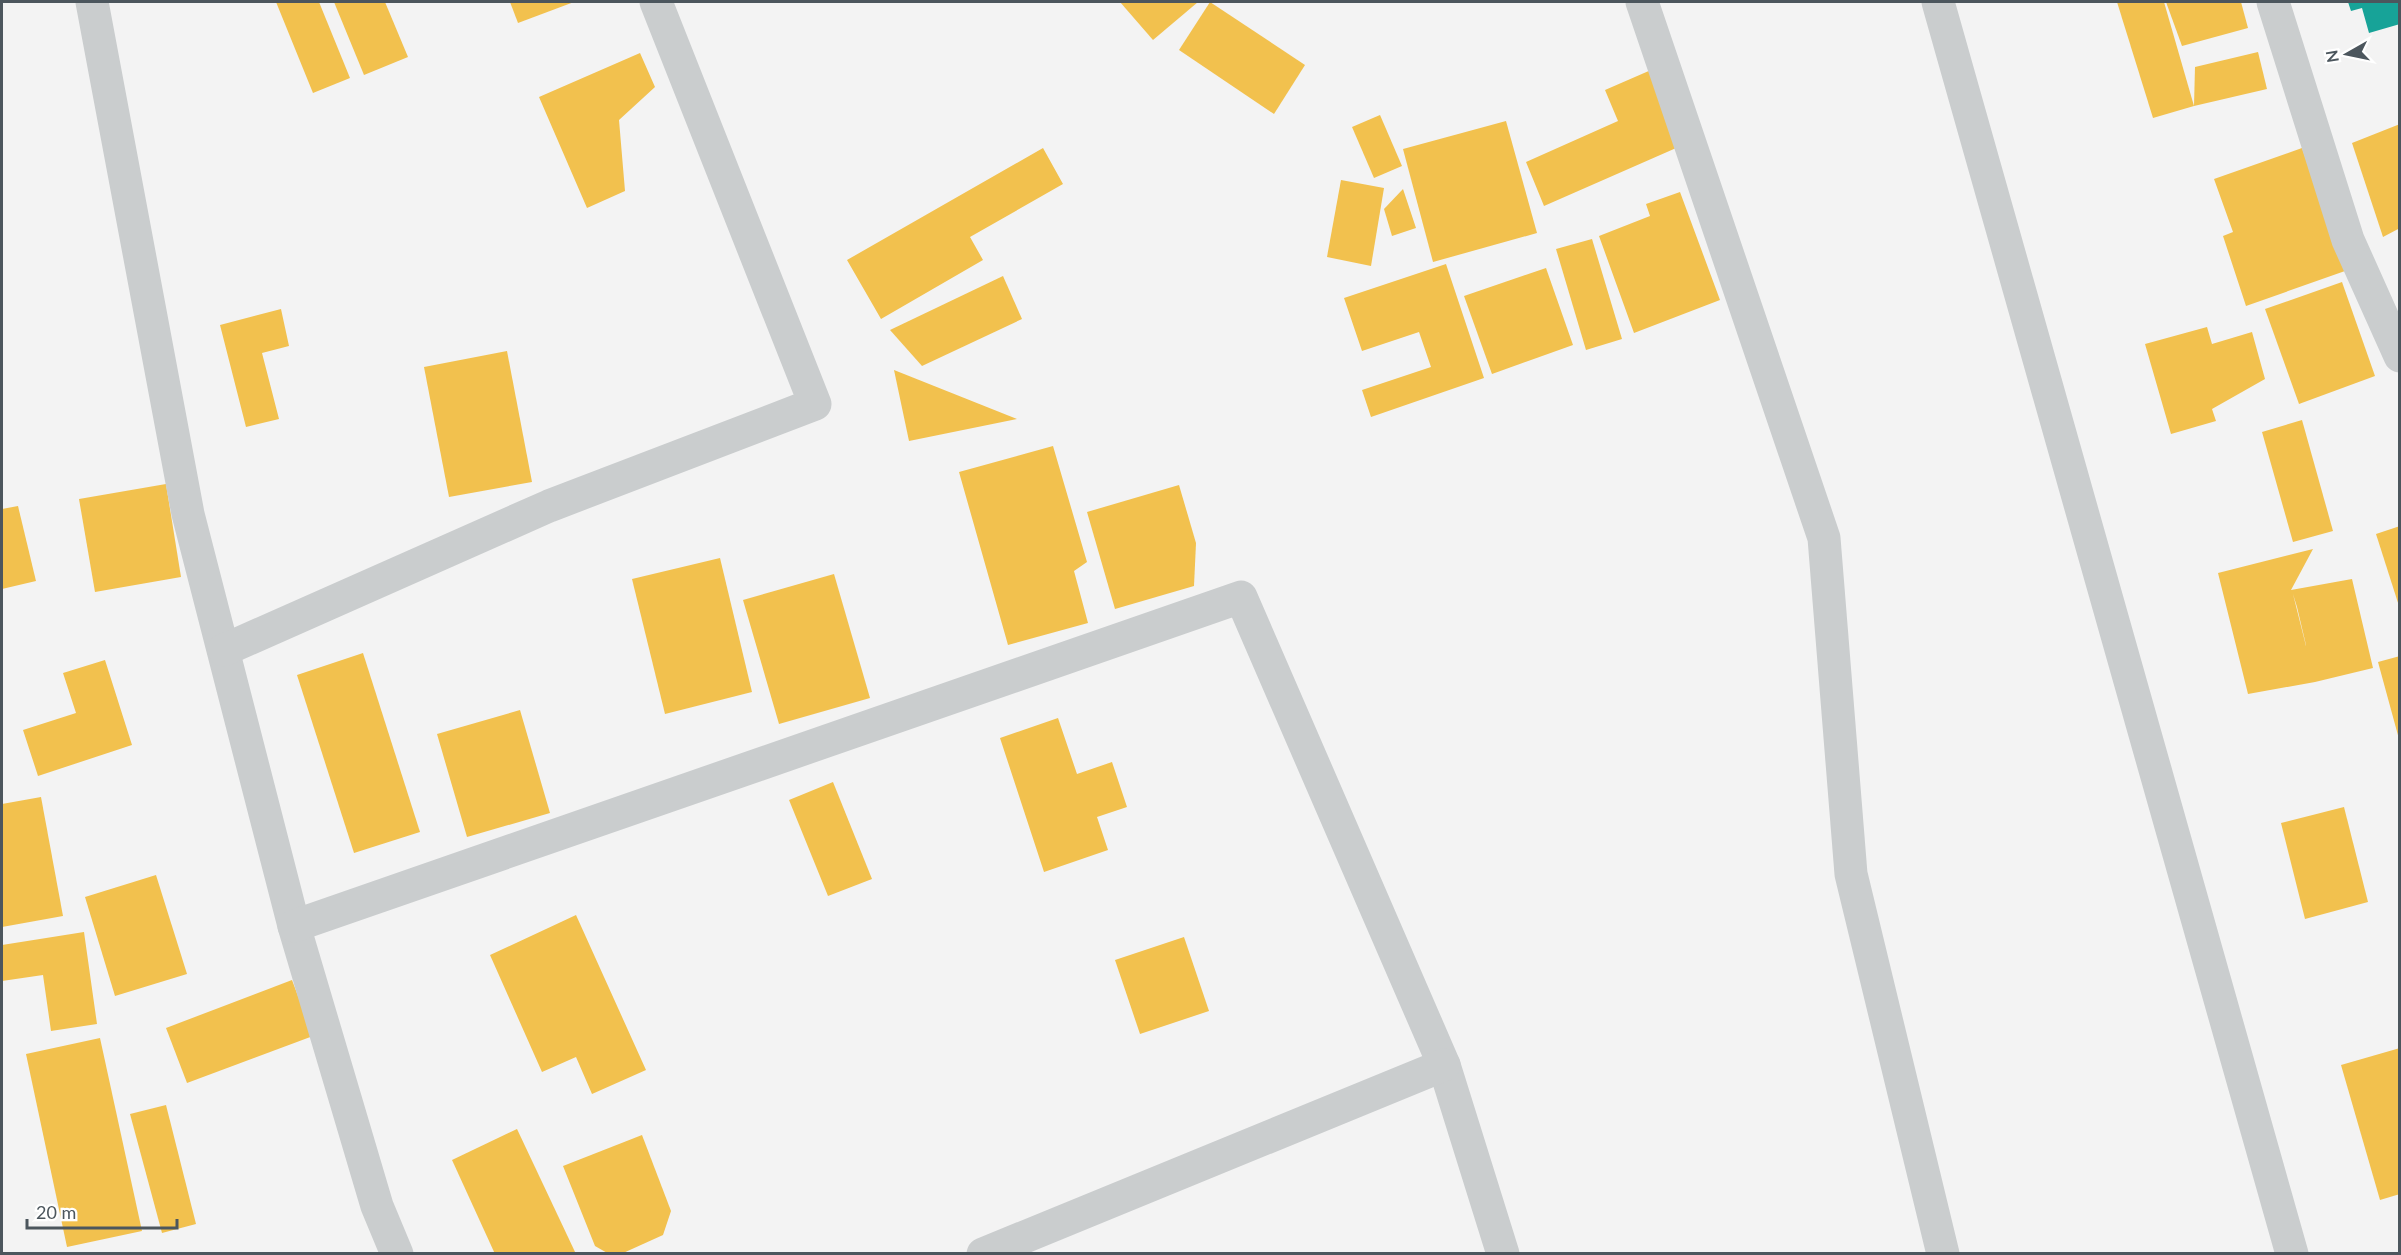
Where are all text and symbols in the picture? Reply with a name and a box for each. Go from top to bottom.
north arrow [2317,24,2377,84]
text: N [2321,49,2342,64]
scale bar [27,1192,177,1230]
text: 20 m [36,1201,76,1223]

